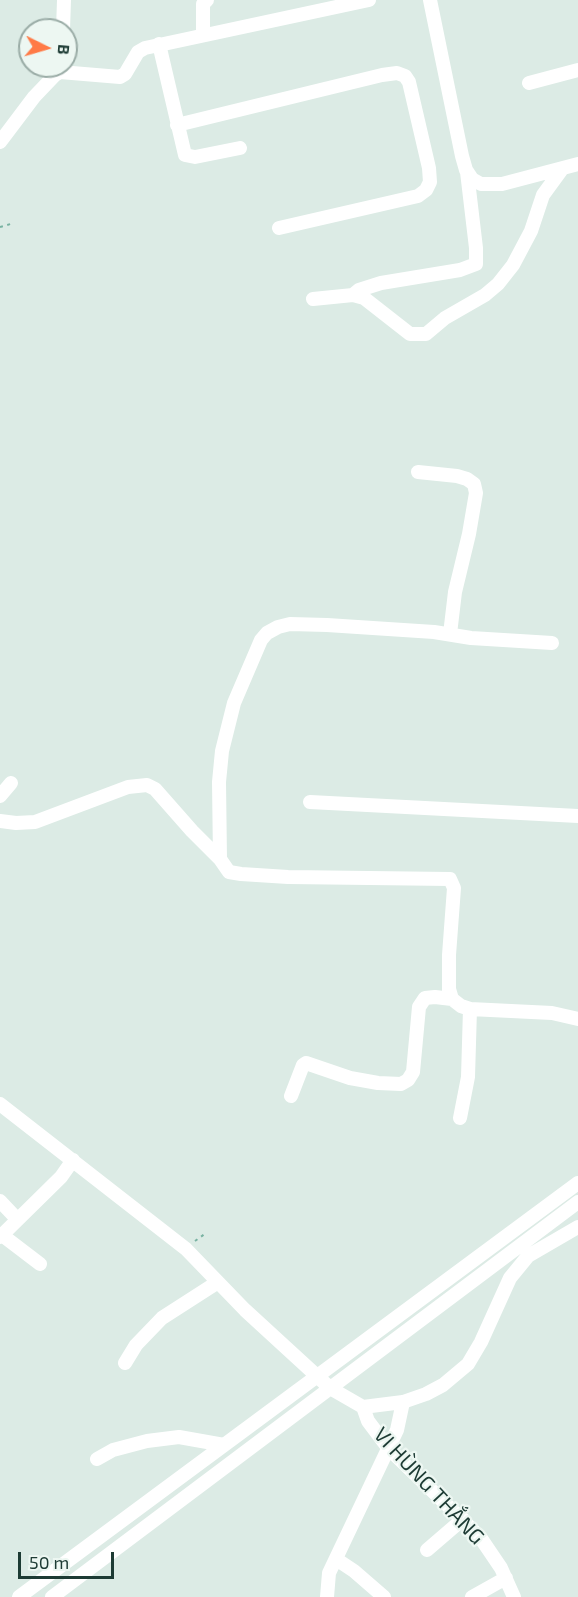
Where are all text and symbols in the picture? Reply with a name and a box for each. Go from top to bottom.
north arrow [18,18,78,78]
text: B [55,44,74,55]
street label: VI HÙNG THẮNG [368,1422,490,1550]
scale bar [21,1540,117,1578]
text: 50 m [29,1551,69,1573]

